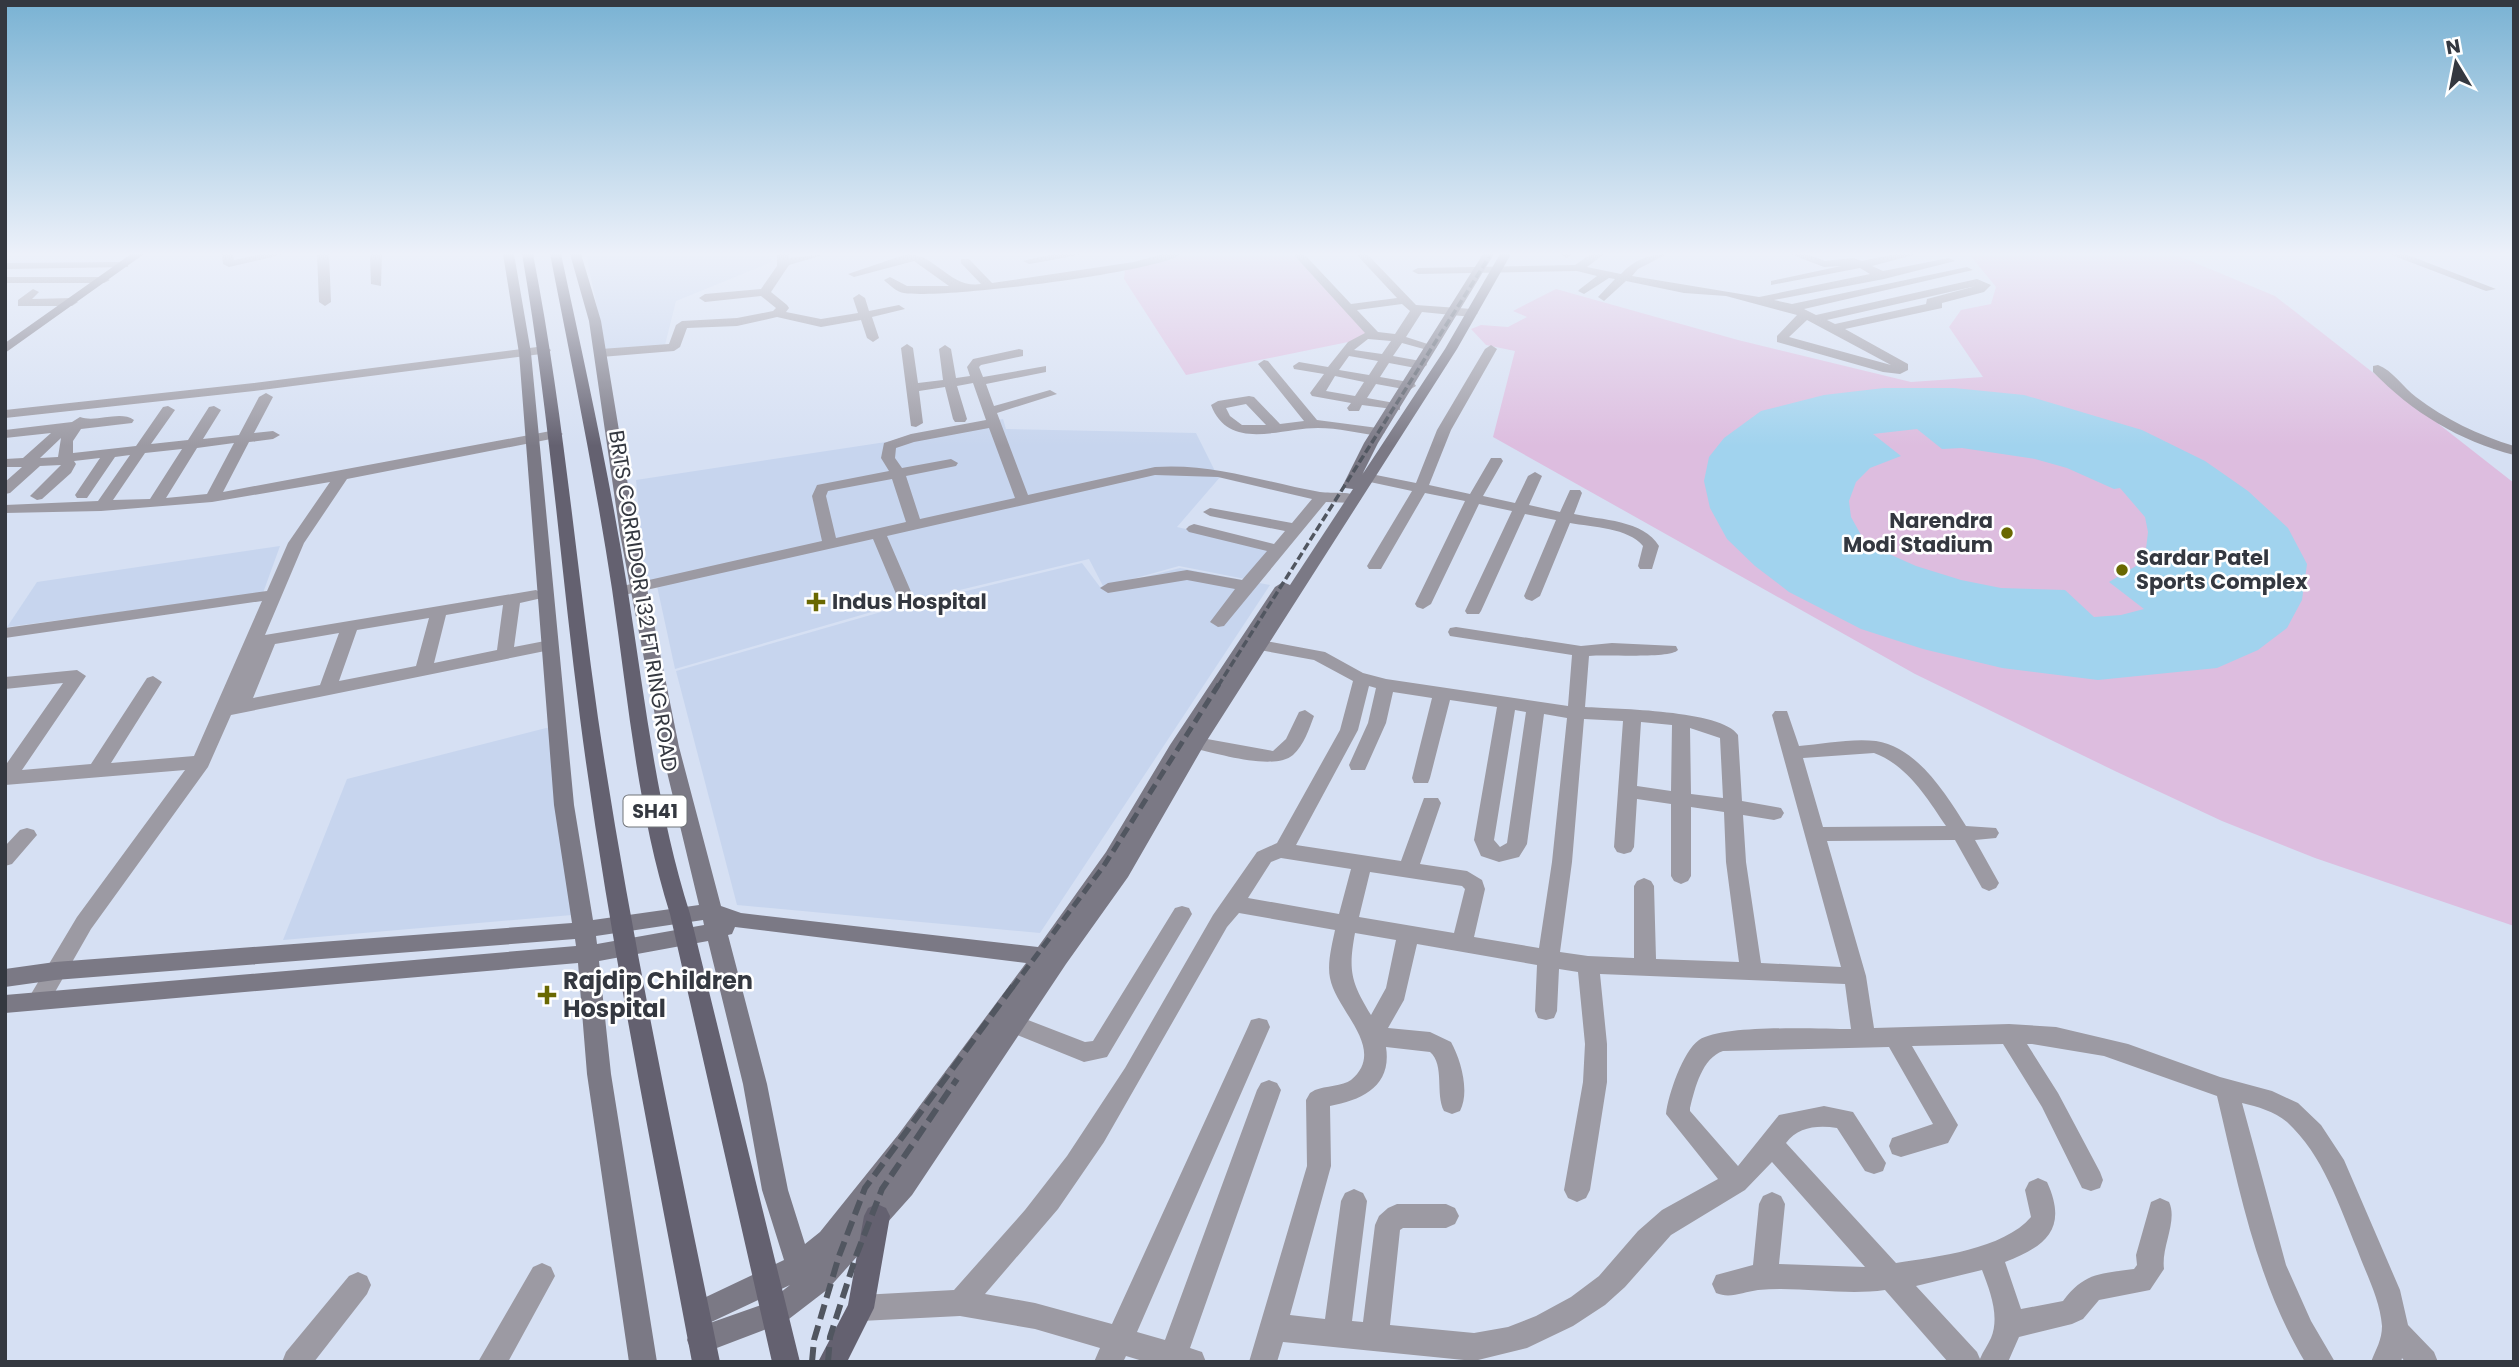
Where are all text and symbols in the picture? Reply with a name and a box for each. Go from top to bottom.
north arrow [2421,28,2491,98]
text: N [2444,32,2463,61]
street label: BRTS CORRIDOR 132 FT RING ROAD [602,428,685,774]
place label: Narendra Modi Stadium [1843,506,1993,559]
marker: Narendra Modi Stadium [1999,525,2015,541]
place label: Sardar Patel Sports Complex [2136,543,2308,596]
marker: Sardar Patel Sports Complex [2114,562,2130,578]
place label: Indus Hospital [832,587,987,616]
marker: Indus Hospital [806,592,826,612]
road number: SH41 [624,796,686,826]
place label: Rajdip Children Hospital [563,964,753,1025]
marker: Rajdip Children Hospital [537,985,557,1005]

